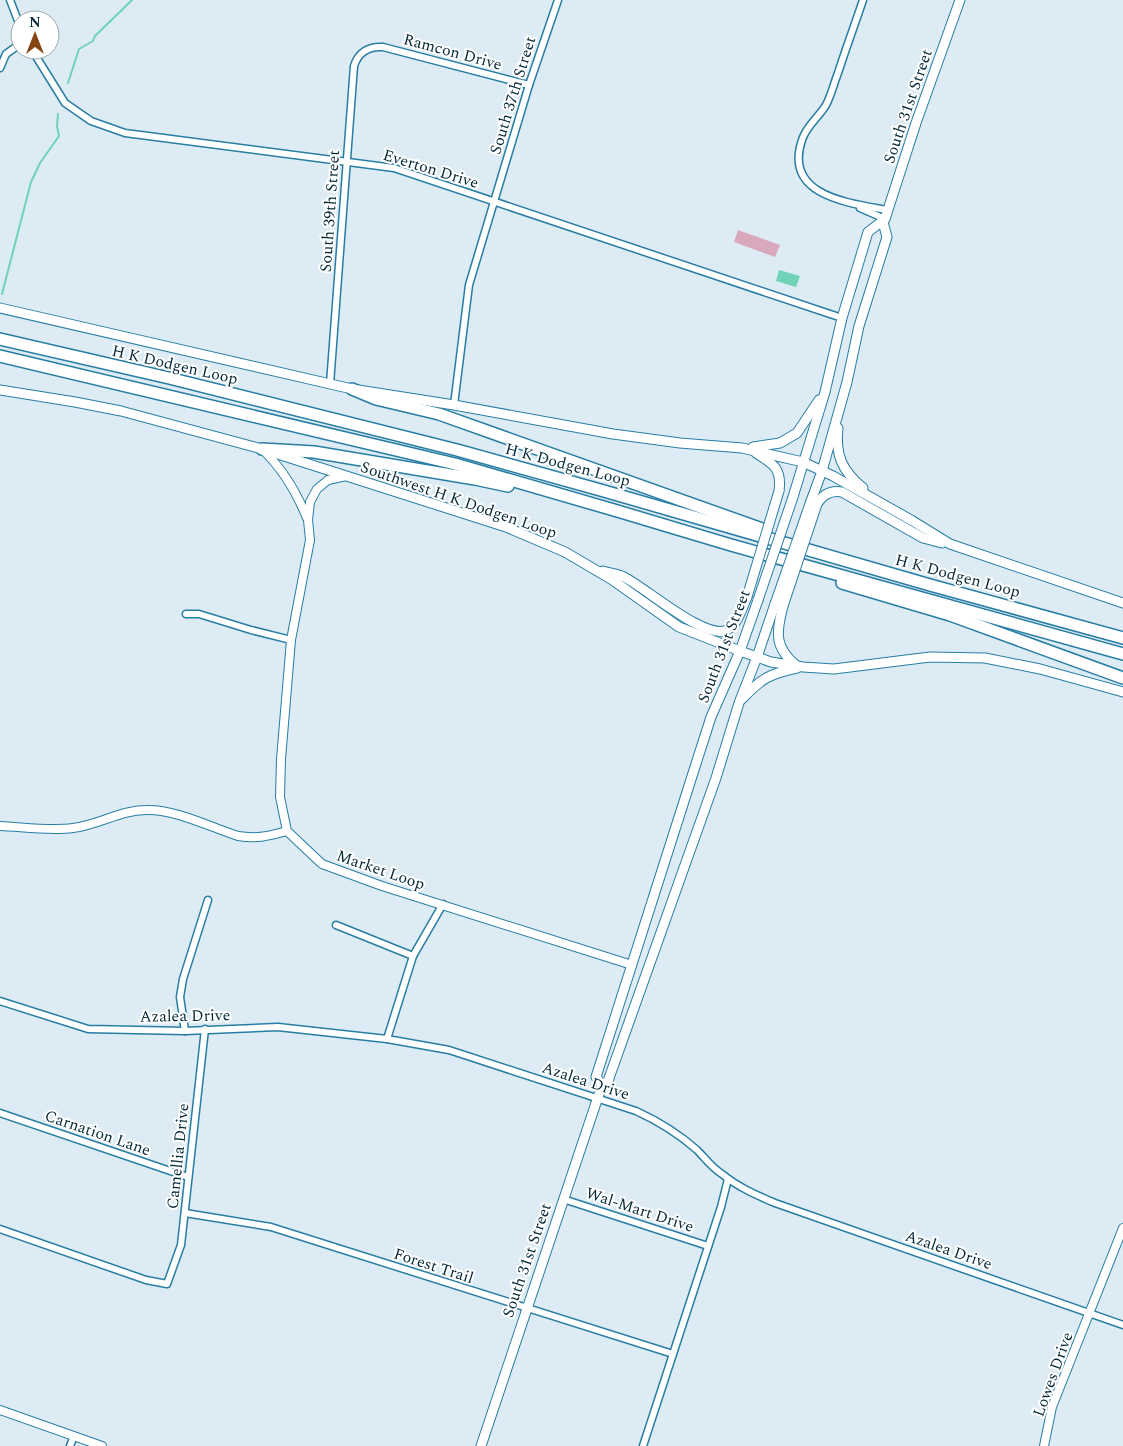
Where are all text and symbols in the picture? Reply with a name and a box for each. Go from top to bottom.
north arrow [10,10,60,60]
text: N [29,12,41,33]
street label: Ramcon Drive [401,27,505,77]
street label: South 37th Street [484,33,542,157]
street label: South 31st Street [877,45,939,167]
street label: Everton Drive [380,143,482,195]
street label: South 39th Street [314,149,346,273]
street label: H K Dodgen Loop [109,339,240,391]
street label: H K Dodgen Loop [502,437,633,493]
street label: Southwest H K Dodgen Loop [357,455,560,545]
street label: H K Dodgen Loop [892,548,1023,604]
street label: South 31st Street [691,586,757,707]
street label: Market Loop [333,844,428,896]
street label: Azalea Drive [139,1003,231,1029]
street label: Azalea Drive [539,1056,633,1106]
street label: Camellia Drive [161,1102,195,1210]
street label: Carnation Lane [42,1104,154,1162]
street label: Wal-Mart Drive [583,1181,697,1239]
street label: South 31st Street [496,1199,558,1321]
street label: Azalea Drive [902,1224,995,1276]
street label: Forest Trail [391,1242,477,1290]
street label: Lowes Drive [1027,1329,1079,1420]

